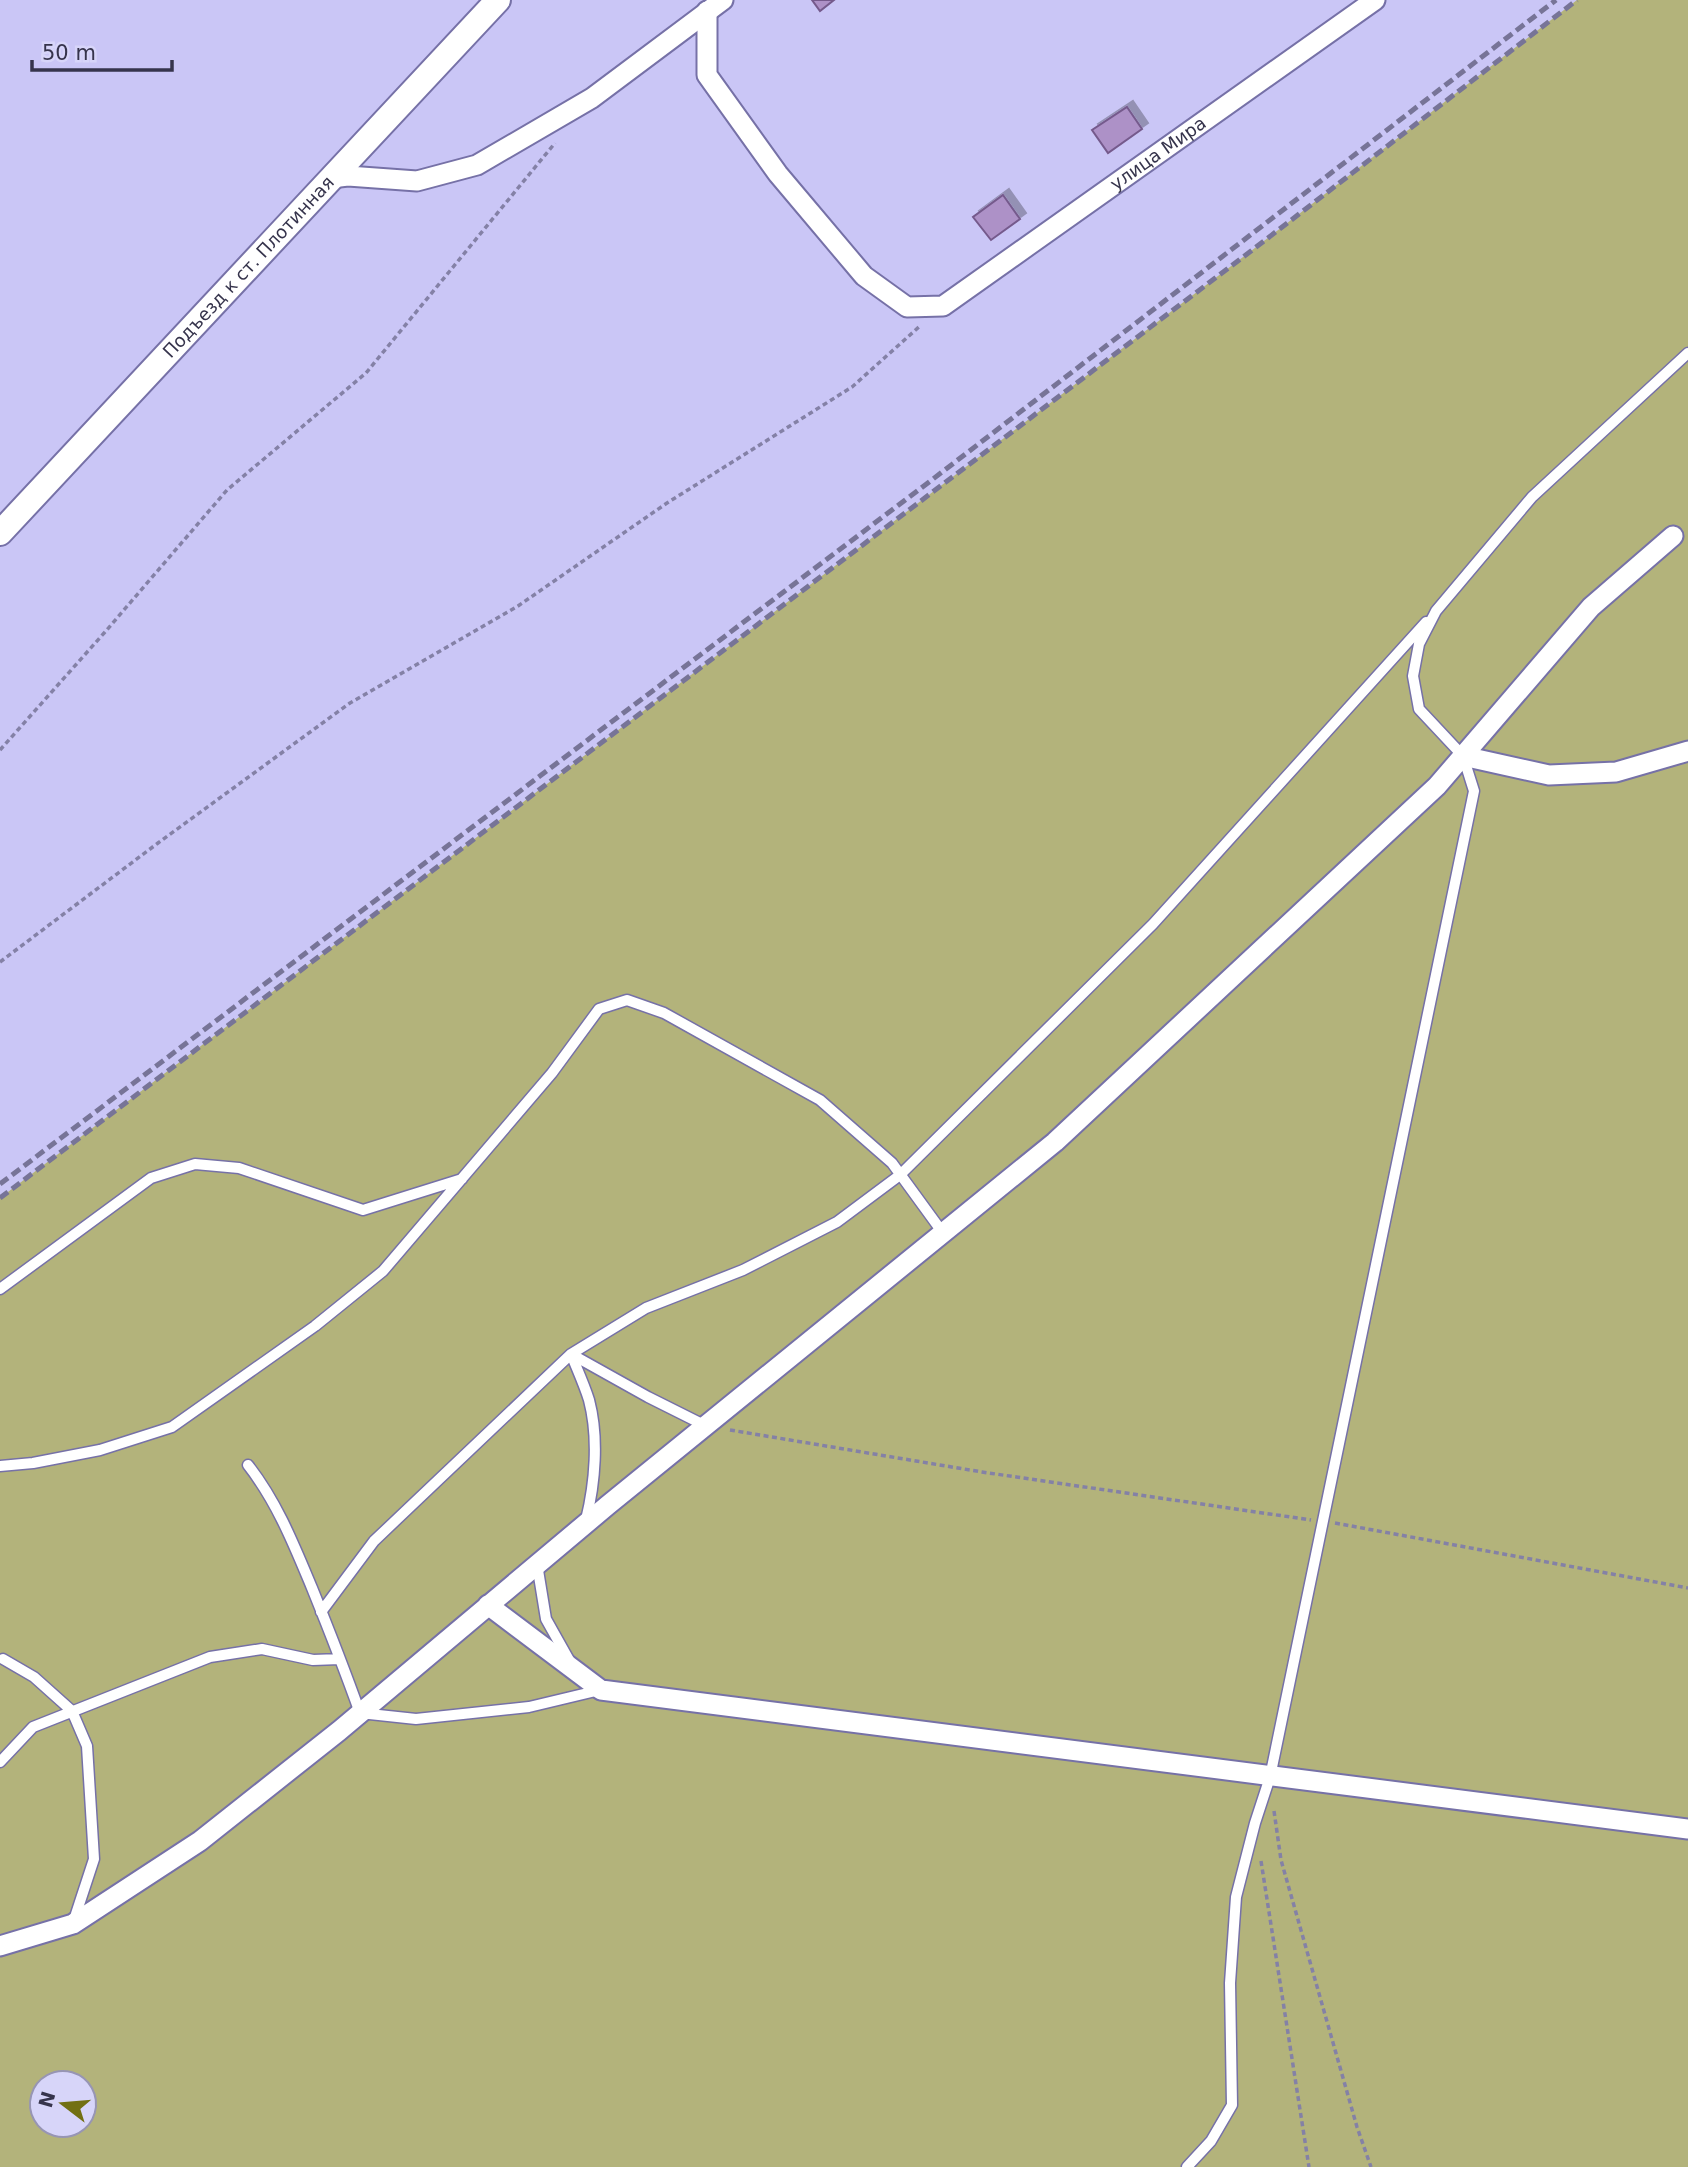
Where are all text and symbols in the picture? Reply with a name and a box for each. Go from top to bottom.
scale bar [32,28,172,72]
text: 50 m [42,41,96,65]
street label: улица Мира [1106,112,1210,194]
street label: Подъезд к ст. Плотинная [158,172,338,362]
north arrow [28,2069,98,2139]
text: N [34,2089,59,2110]

